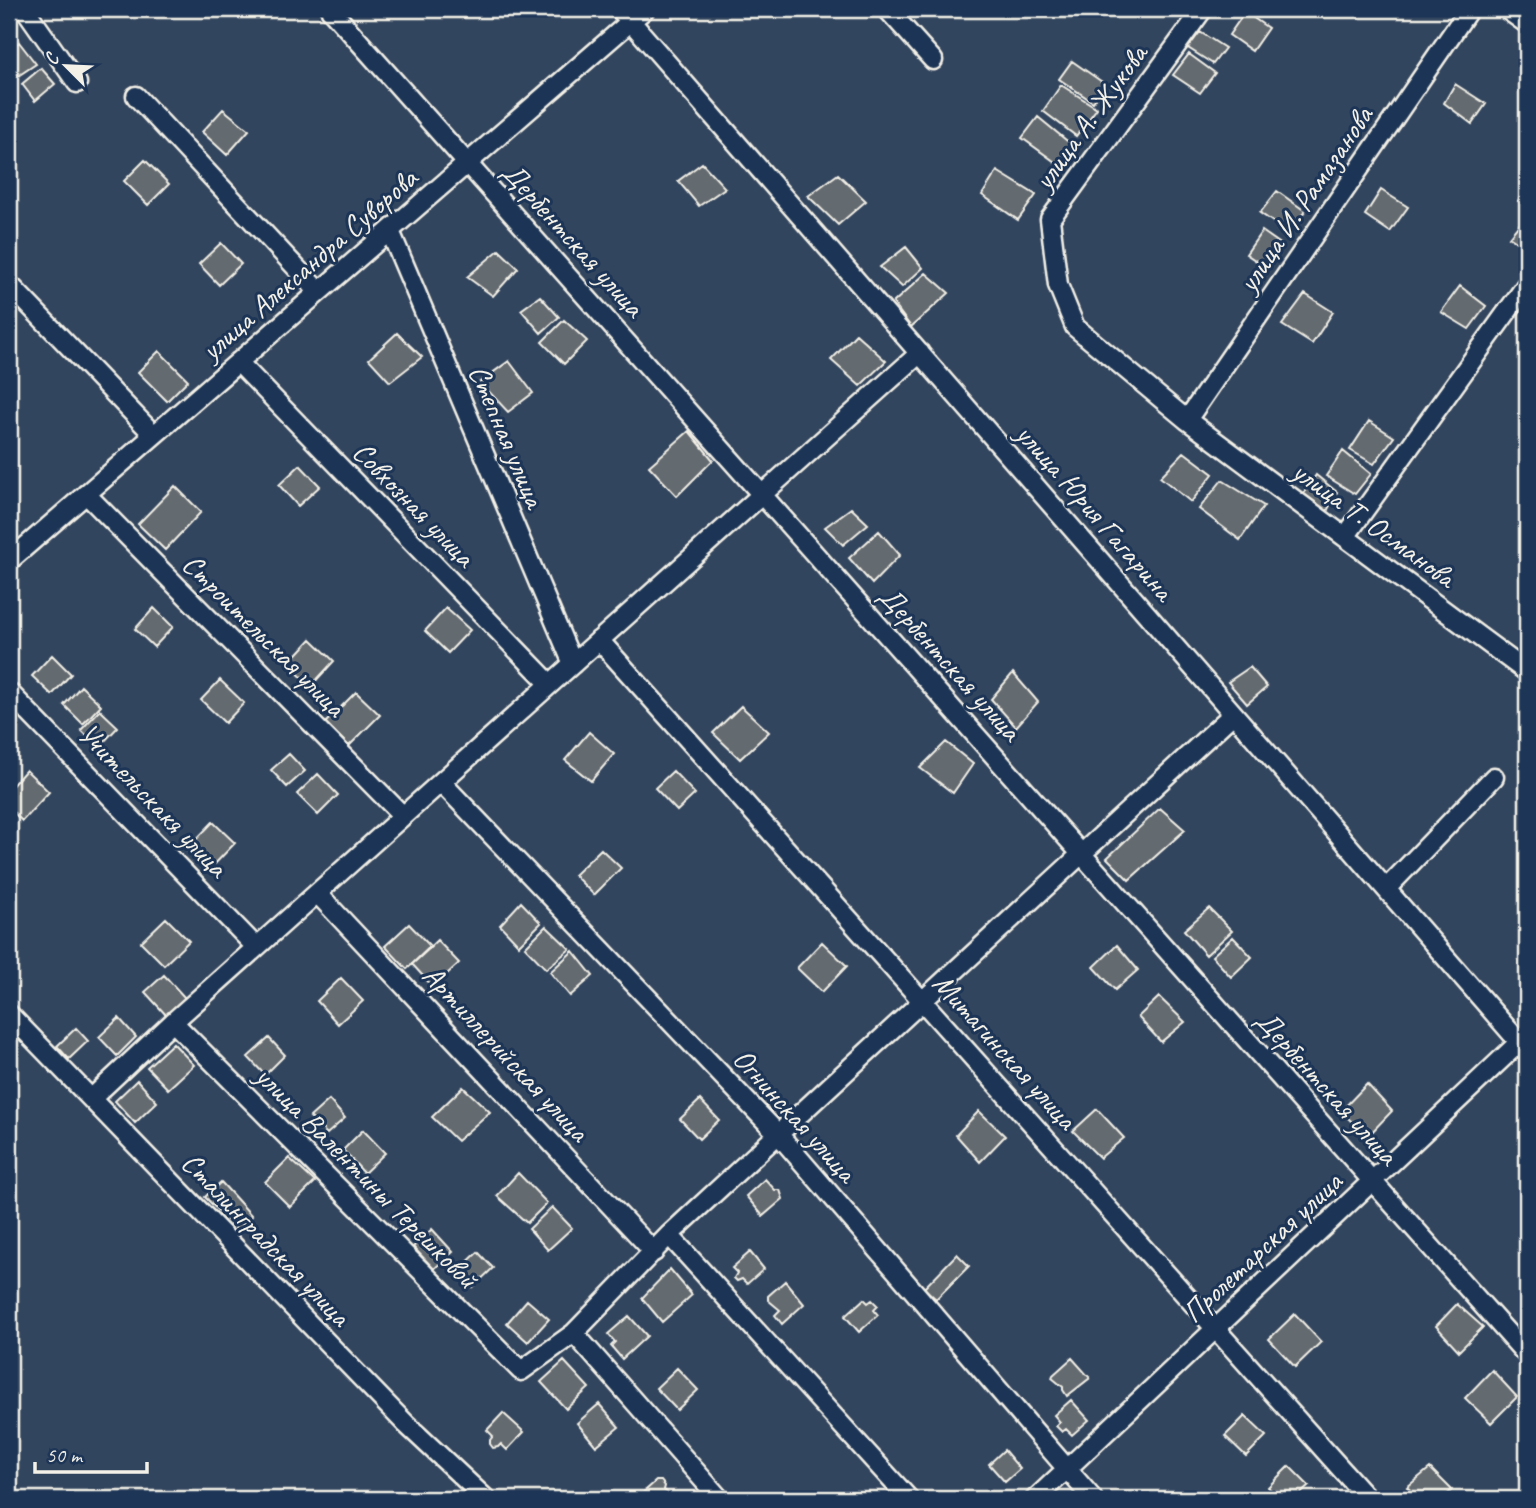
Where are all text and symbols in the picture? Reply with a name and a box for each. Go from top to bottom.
north arrow [32,32,102,102]
street label: улица А. Жукова [1023,35,1157,199]
text: С [39,48,65,69]
street label: улица И. Рамазанова [1228,97,1382,301]
street label: Дербентская улица [493,153,654,326]
street label: улица Александра Суворова [191,158,427,370]
street label: Степная улица [460,359,555,516]
street label: улица Юрия Гагарина [1006,414,1184,610]
street label: Совхозная улица [345,433,485,576]
street label: улица Т. Османова [1283,451,1465,597]
street label: Строительская улица [174,545,355,726]
street label: Дербентская улица [870,577,1031,750]
street label: Учительскакя улица [70,715,238,887]
street label: Артиллерийская улица [414,957,599,1151]
street label: Митагинская улица [925,965,1087,1139]
street label: Дербентская улица [1247,1001,1408,1174]
street label: Огнинская улица [725,1040,867,1192]
street label: улица Валентины Терешковой [246,1056,488,1298]
street label: Сталинградская улица [173,1144,360,1336]
street label: Пролетарская улица [1174,1162,1351,1331]
scale bar [35,1431,147,1475]
text: 50 m [46,1442,84,1468]

